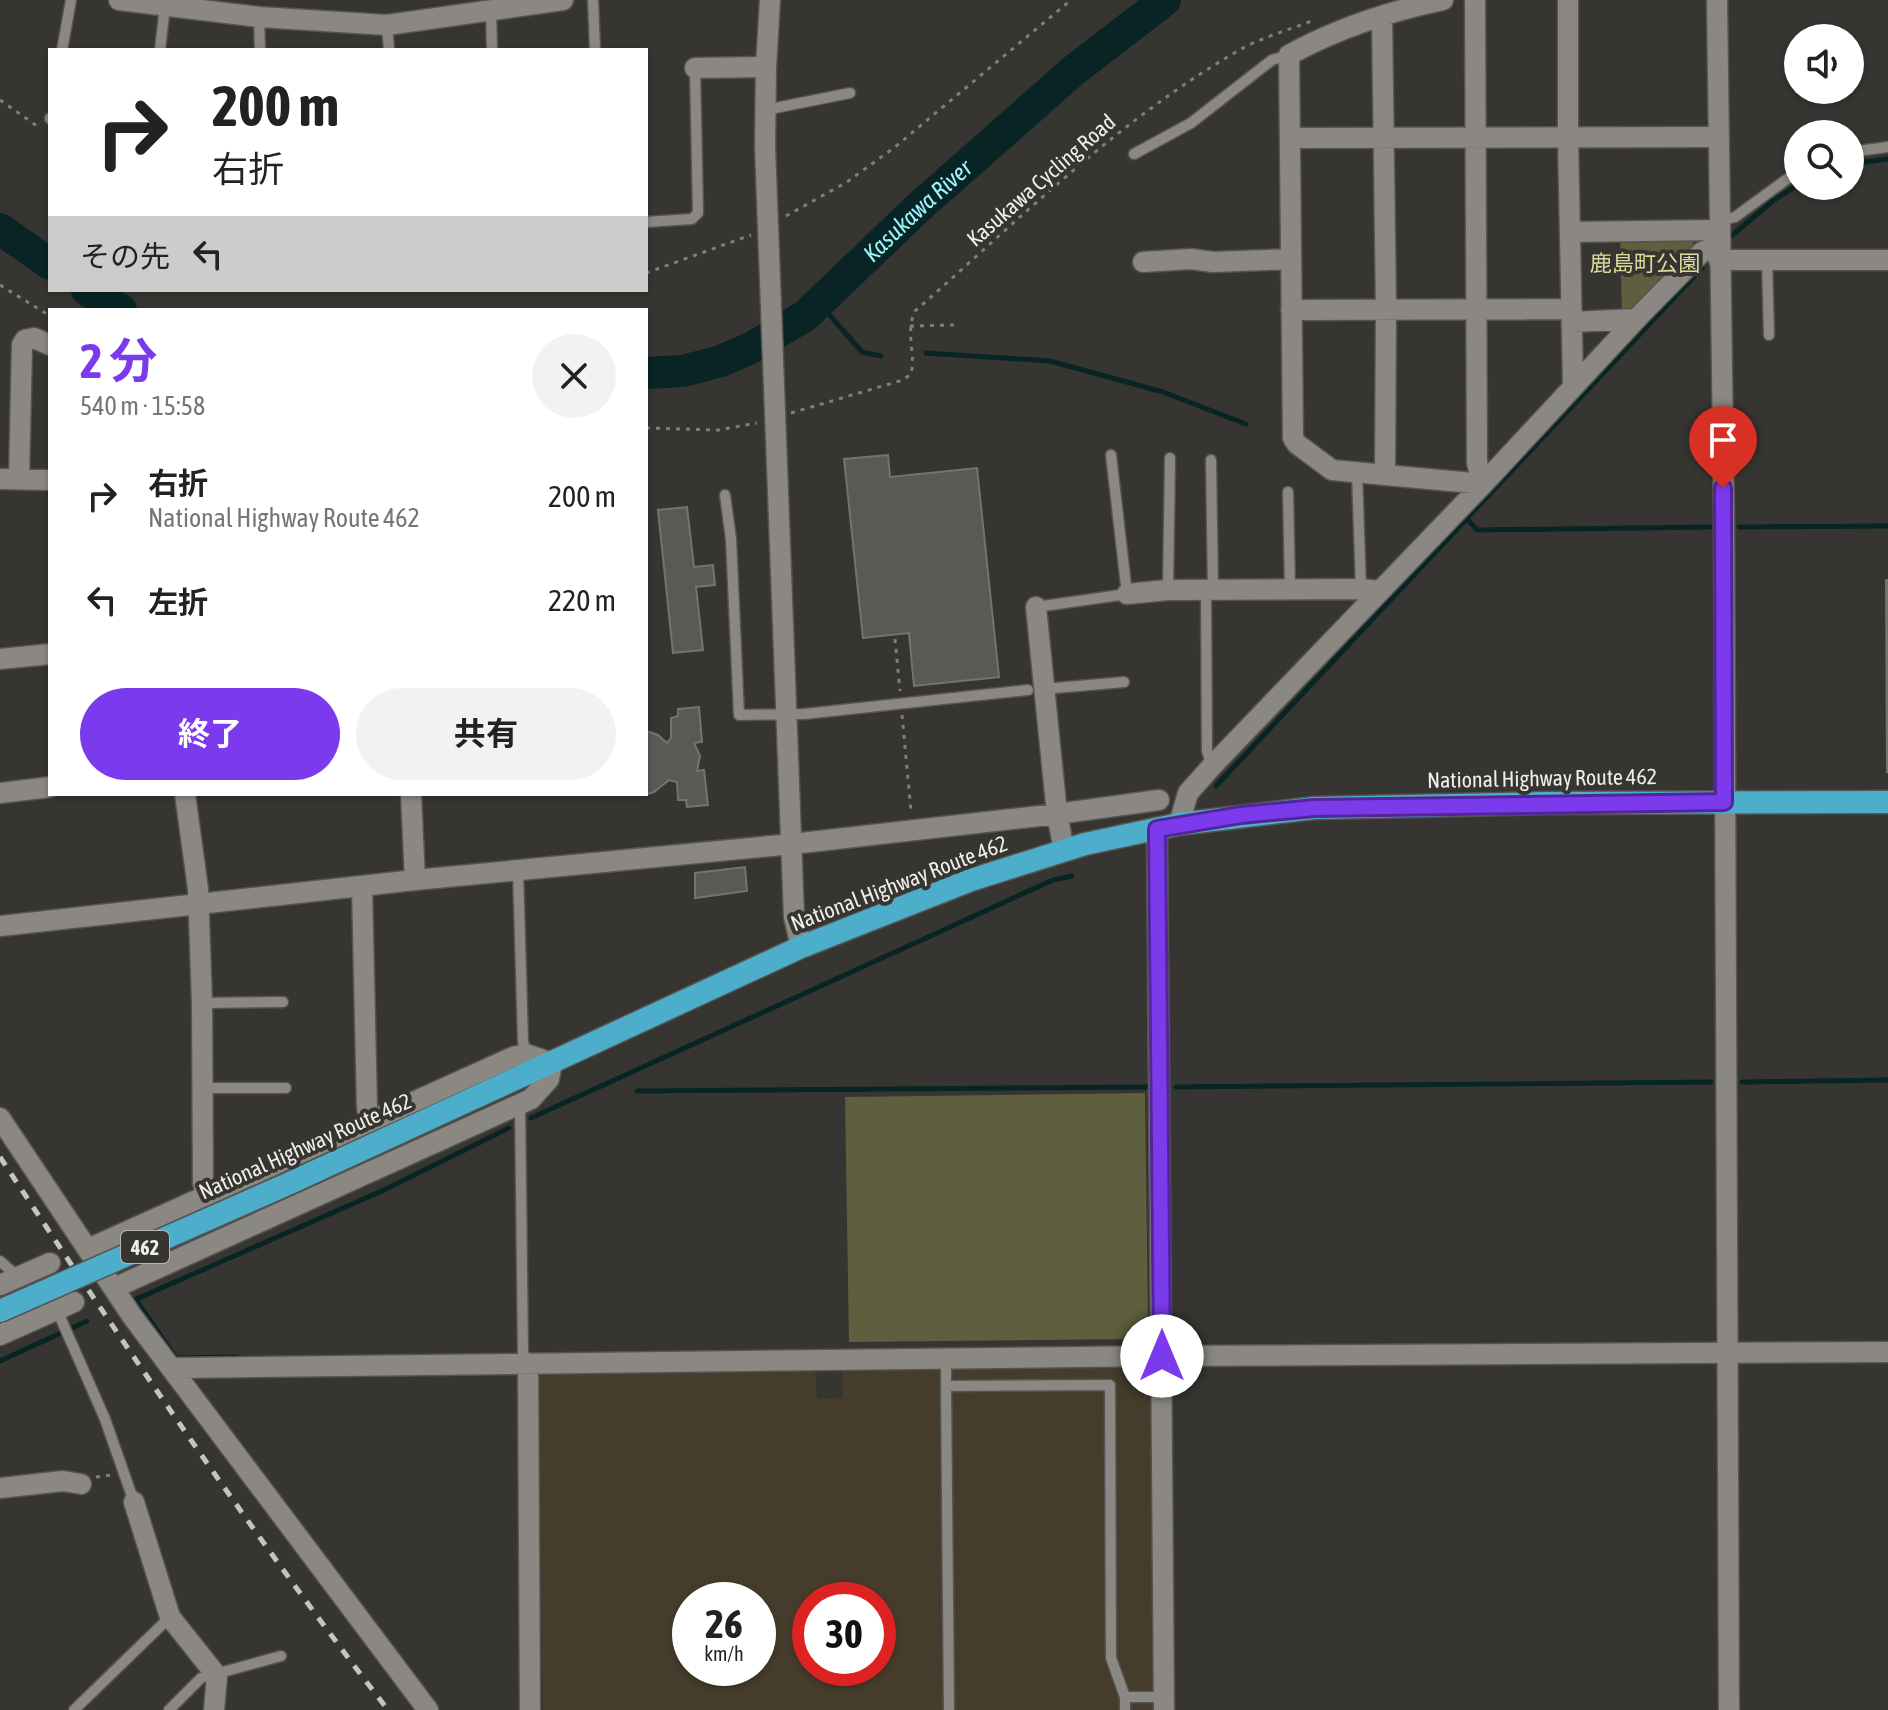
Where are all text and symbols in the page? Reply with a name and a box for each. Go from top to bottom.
map controls [1784,24,1864,200]
button: sound [1784,24,1864,104]
text: 200 m [212,74,339,138]
icon: right [80,80,184,184]
street label: Kasukawa Cycling Road [962,109,1120,251]
button: search [1784,120,1864,200]
text: 右折 [212,148,284,190]
water label: Kasukawa River [857,153,978,267]
icon: left [186,232,230,276]
text: その先 [80,239,170,273]
park label: 鹿島町公園 [1590,250,1700,276]
text: 2 分 [80,333,157,388]
button: close [532,334,616,418]
text: 540 m · 15:58 [80,391,205,421]
pin [1689,406,1757,488]
icon: arrive [1701,418,1745,462]
text: 右折 [148,466,208,500]
icon: right [80,474,124,518]
text: 200 m [548,479,616,513]
text: National Highway Route 462 [148,503,420,533]
icon: left [80,578,124,622]
text: 220 m [548,583,616,617]
text: 左折 [148,585,208,619]
button: 終了 [80,688,340,780]
button: 共有 [356,688,616,780]
street label: National Highway Route 462 [1427,763,1657,793]
street label: National Highway Route 462 [787,830,1011,936]
street label: National Highway Route 462 [195,1087,415,1205]
road number: 462 [121,1231,169,1263]
position arrow [1120,1314,1204,1398]
speed limit sign: 30 [792,1582,896,1686]
text: 26 [705,1601,743,1646]
text: km/h [704,1642,744,1665]

